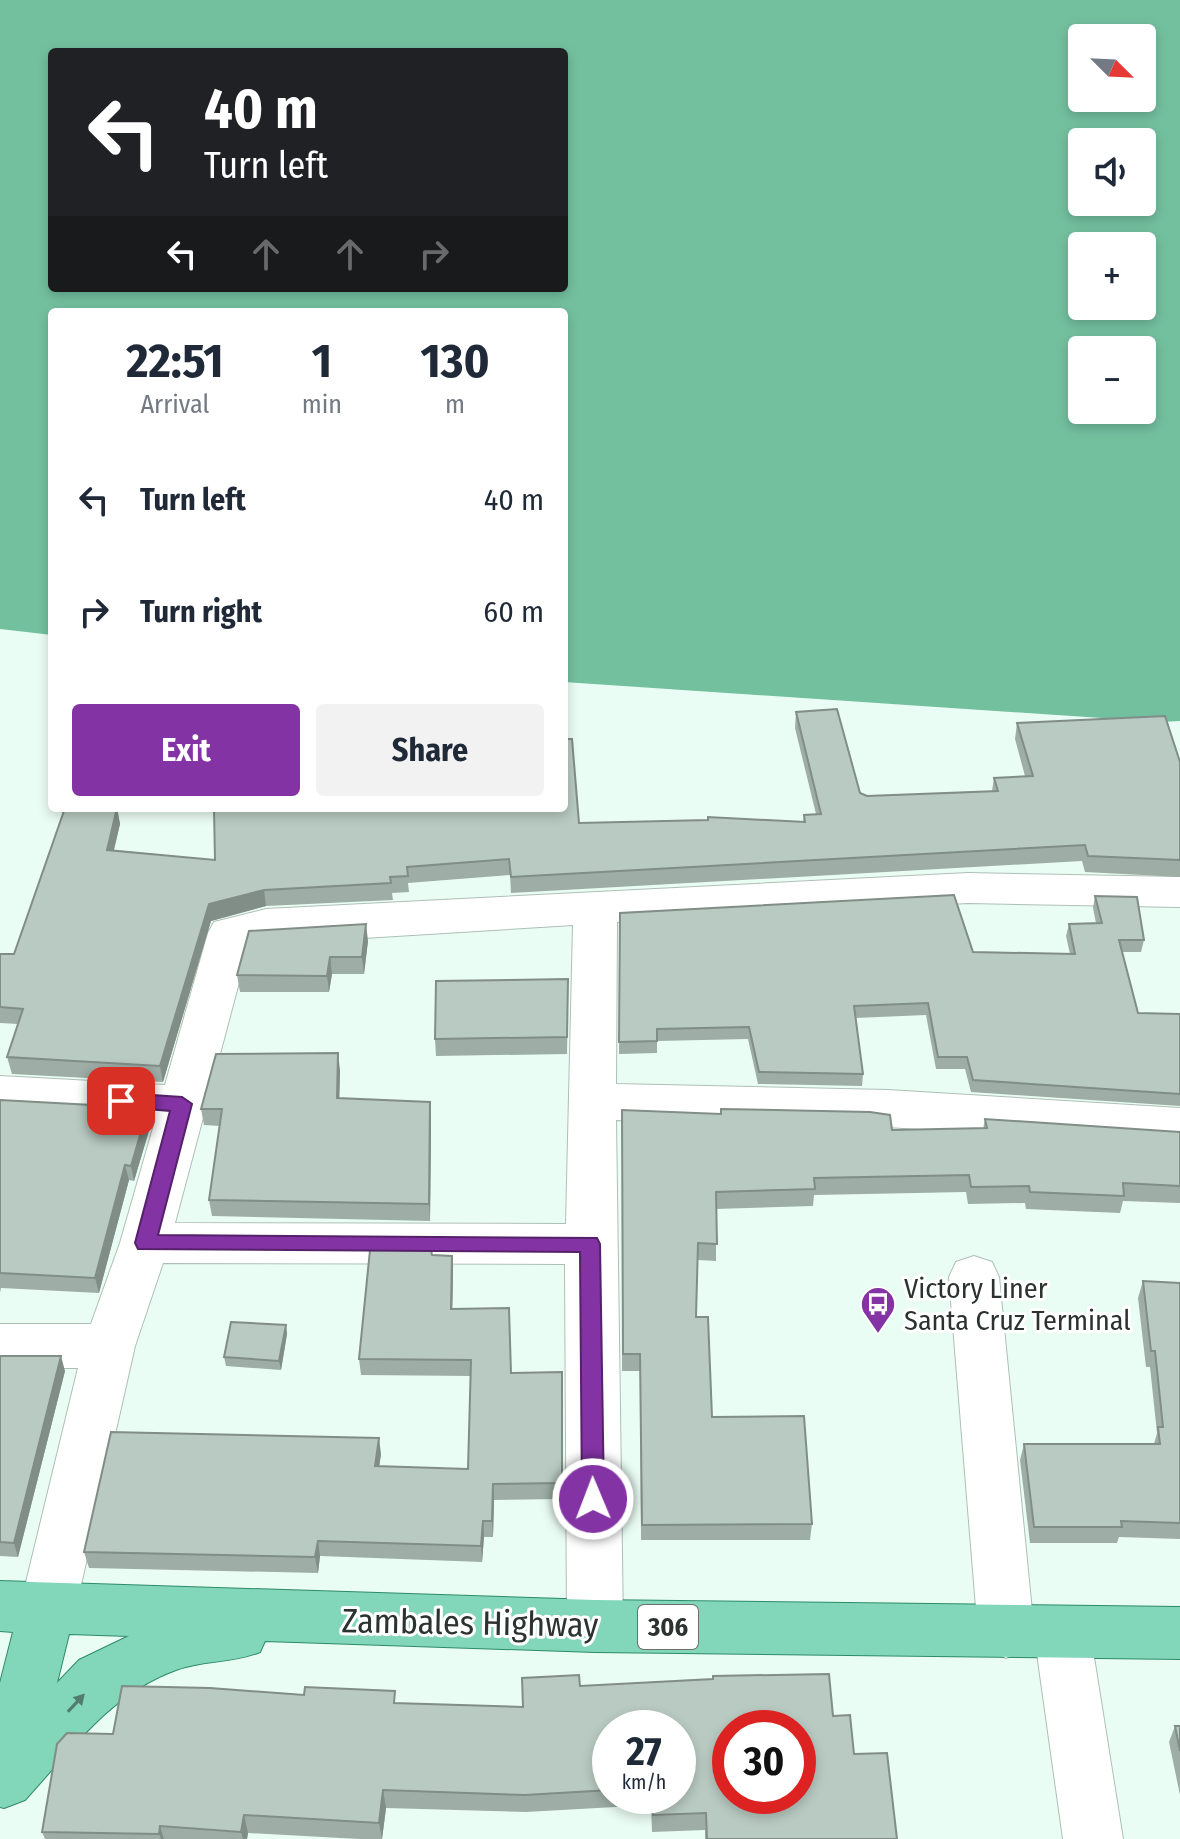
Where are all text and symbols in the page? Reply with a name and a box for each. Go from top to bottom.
north arrow [1068,24,1156,112]
map controls [1068,24,1156,424]
text: 40 m [204,76,318,143]
icon: left [72,80,176,184]
button: sound [1068,128,1156,216]
text: Turn left [204,144,328,188]
icon: left [160,232,204,276]
icon: ahead [244,232,288,276]
icon: ahead [328,232,372,276]
icon: right [412,232,456,276]
button: + [1068,232,1156,320]
text: 22:51 [126,332,223,390]
text: 1 [312,332,332,390]
text: 130 [420,332,490,390]
button: − [1068,336,1156,424]
text: Arrival [140,389,209,420]
text: min [302,389,342,420]
text: m [445,389,465,420]
icon: left [72,478,116,522]
text: Turn left [140,482,246,518]
text: 40 m [484,482,544,518]
icon: right [72,590,116,634]
text: Turn right [140,594,262,630]
text: 60 m [483,594,544,630]
button: Exit [72,704,300,796]
button: Share [316,704,544,796]
pin [87,1067,155,1135]
icon: arrive [99,1079,143,1123]
place label: Victory Liner Santa Cruz Terminal [904,1272,1131,1337]
bus stop icon: Victory Liner Santa Cruz Terminal [859,1285,897,1335]
position arrow [551,1457,635,1541]
street label: Zambales Highway [341,1600,599,1646]
road number: 306 [638,1605,698,1649]
one-way arrow [67,1693,85,1712]
speed limit sign: 30 [712,1710,816,1814]
text: 27 [626,1728,662,1776]
text: km/h [622,1770,666,1794]

